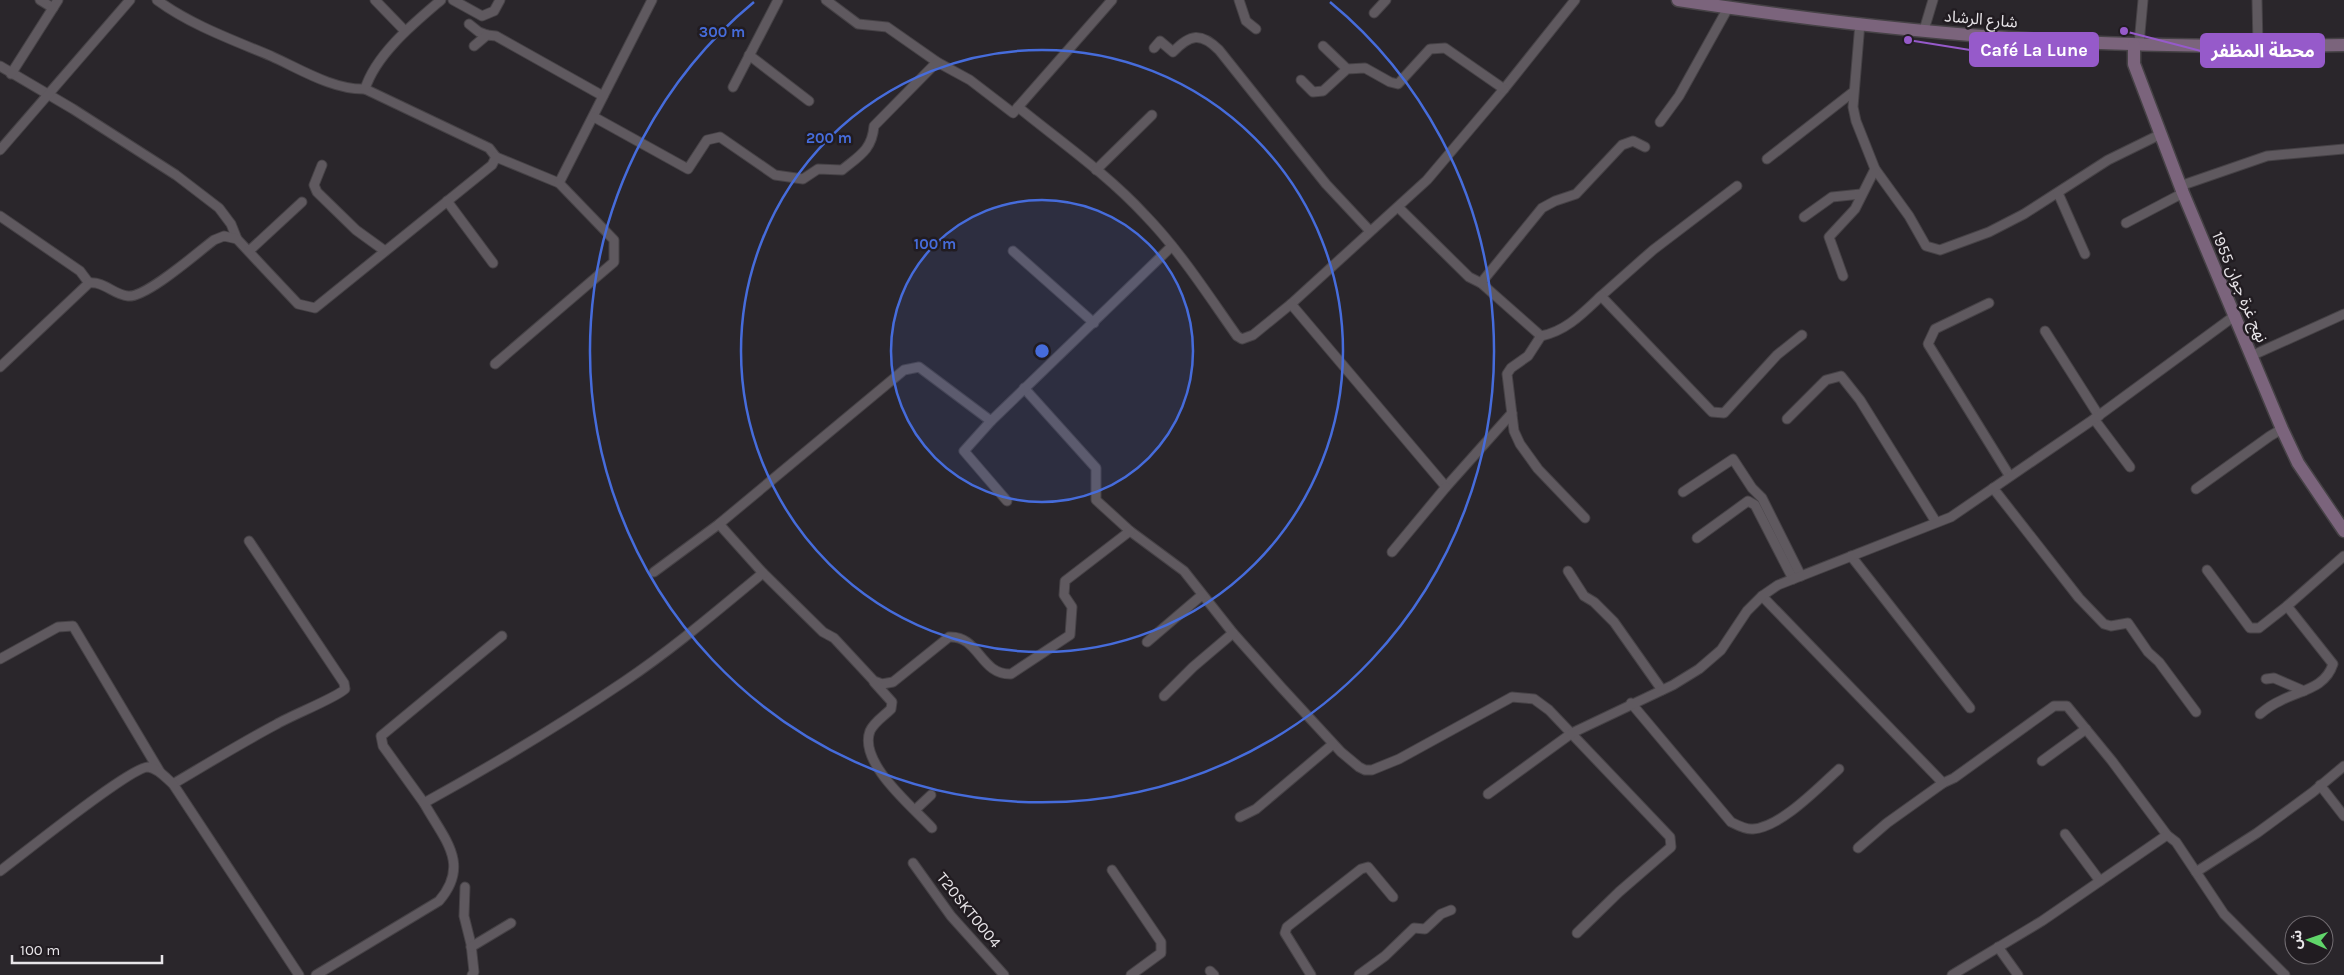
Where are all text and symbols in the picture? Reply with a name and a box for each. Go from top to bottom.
street label: شارع الرشاد [1943,6,2019,35]
text: 300 m [699,23,745,41]
callout: Café La Lune [1970,33,2098,66]
callout: محطة المظفر [2201,34,2324,67]
text: Café La Lune [1980,39,2088,61]
text: محطة المظفر [2210,40,2315,62]
text: 200 m [806,129,852,147]
street label: نهج غرة جوان 1955 [2205,229,2272,347]
text: 100 m [914,235,956,253]
centre of rings [1033,342,1051,360]
street label: T20SKT0004 [933,868,1005,952]
north arrow [2284,915,2334,965]
text: ش [2288,930,2305,949]
scale bar [12,932,162,964]
text: 100 m [20,941,60,959]

